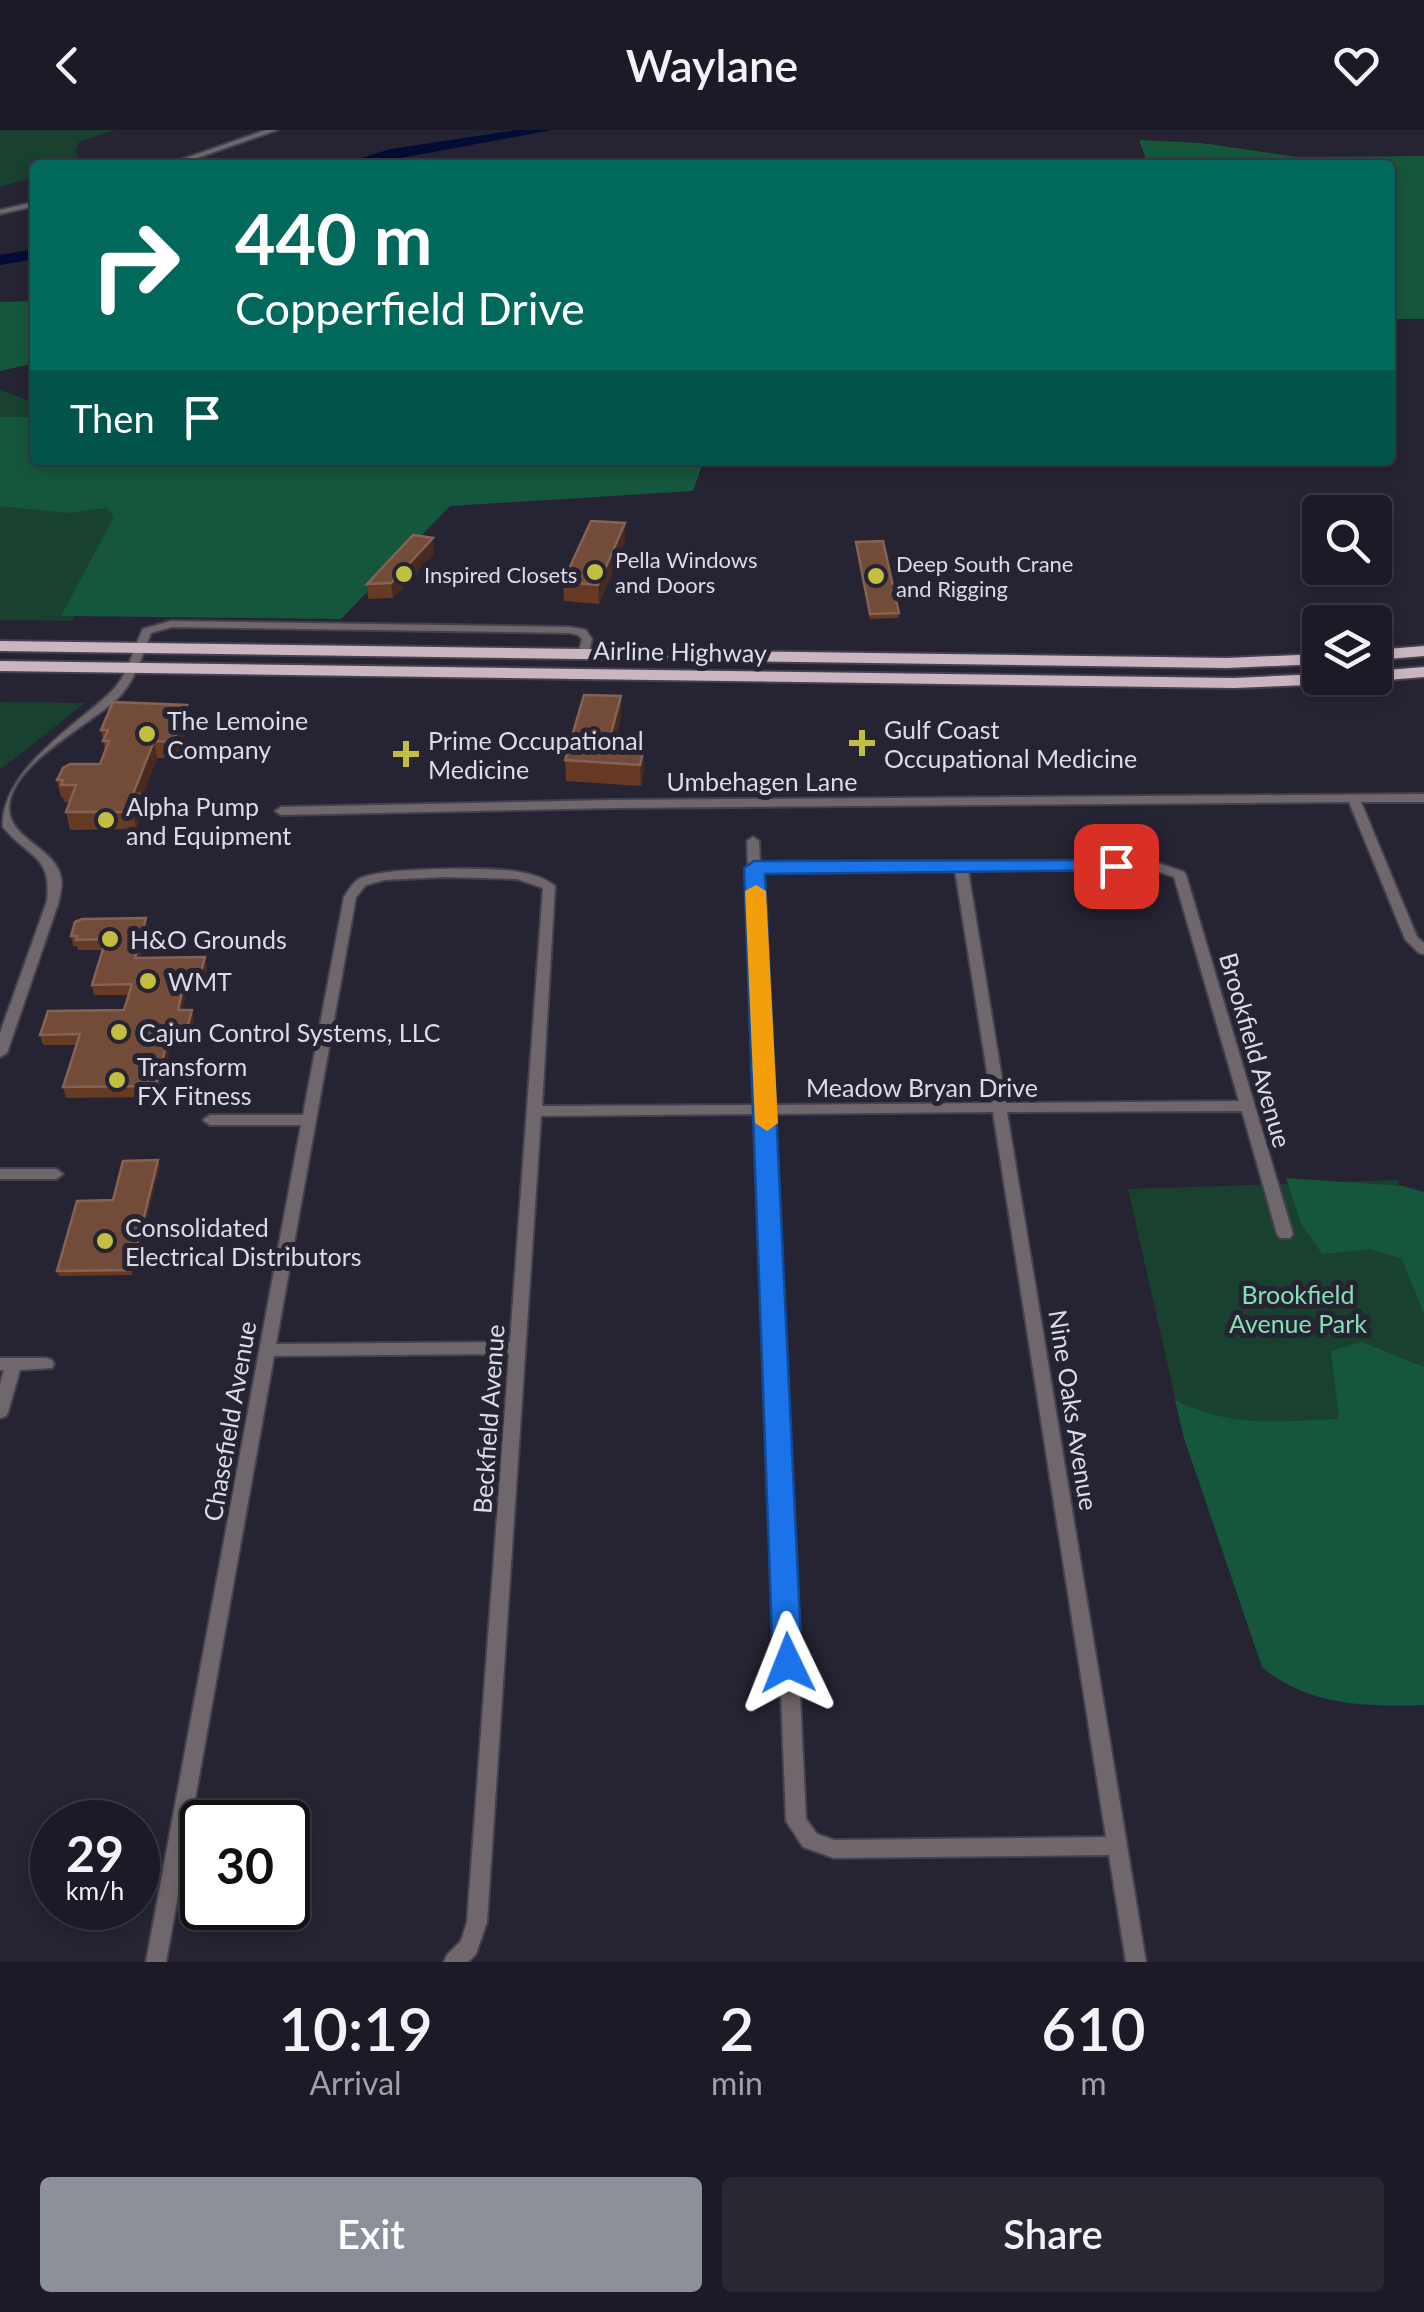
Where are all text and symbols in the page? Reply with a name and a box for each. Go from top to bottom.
icon: back [40,38,95,93]
text: Waylane [626,38,798,92]
icon: heart [1329,38,1384,93]
text: 440 m [235,196,432,280]
icon: right [70,200,200,330]
text: Copperfield Drive [235,281,585,335]
icon: arrive [175,390,230,445]
text: Then [70,395,155,441]
map controls [1302,495,1392,695]
button: search [1302,495,1392,585]
place label: Pella Windows and Doors [615,546,758,598]
place label: Deep South Crane and Rigging [896,550,1073,602]
place label: Inspired Closets [424,561,577,588]
marker: Pella Windows and Doors [584,561,606,583]
marker: Inspired Closets [393,563,415,585]
marker: Deep South Crane and Rigging [865,565,887,587]
button: layers [1302,605,1392,695]
street label: Airline Highway [593,634,767,668]
place label: The Lemoine Company [167,705,308,764]
place label: Gulf Coast Occupational Medicine [884,714,1137,773]
marker: The Lemoine Company [136,723,158,745]
place label: Prime Occupational Medicine [428,725,644,784]
marker: Gulf Coast Occupational Medicine [849,730,875,756]
marker: Prime Occupational Medicine [393,741,419,767]
street label: Umbehagen Lane [667,766,857,796]
place label: Alpha Pump and Equipment [126,791,291,850]
marker: Alpha Pump and Equipment [95,809,117,831]
pin [1074,824,1159,909]
icon: arrive [1089,839,1144,894]
place label: H&O Grounds [130,924,287,954]
marker: H&O Grounds [99,928,121,950]
street label: Brookfield Avenue [1214,949,1298,1151]
place label: WMT [168,966,232,996]
marker: WMT [137,970,159,992]
place label: Cajun Control Systems, LLC [139,1017,441,1047]
marker: Cajun Control Systems, LLC [108,1021,130,1043]
place label: Transform FX Fitness [137,1051,252,1110]
marker: Transform FX Fitness [106,1069,128,1091]
street label: Meadow Bryan Drive [806,1072,1038,1102]
place label: Consolidated Electrical Distributors [125,1212,362,1271]
marker: Consolidated Electrical Distributors [94,1230,116,1252]
park label: Brookfield Avenue Park [1229,1279,1367,1338]
street label: Nine Oaks Avenue [1043,1308,1105,1512]
street label: Chasefield Avenue [197,1319,261,1523]
street label: Beckfield Avenue [466,1323,510,1515]
position arrow [736,1611,840,1715]
speed limit sign: 30 [180,1800,310,1930]
text: 29 [66,1823,124,1883]
text: km/h [66,1875,124,1905]
text: 10:19 [278,1992,433,2064]
text: 2 [720,1992,754,2064]
text: 610 [1041,1992,1146,2064]
text: Arrival [309,2063,402,2102]
text: min [711,2063,763,2102]
text: m [1080,2063,1107,2102]
button: Exit [40,2177,702,2292]
button: Share [722,2177,1384,2292]

